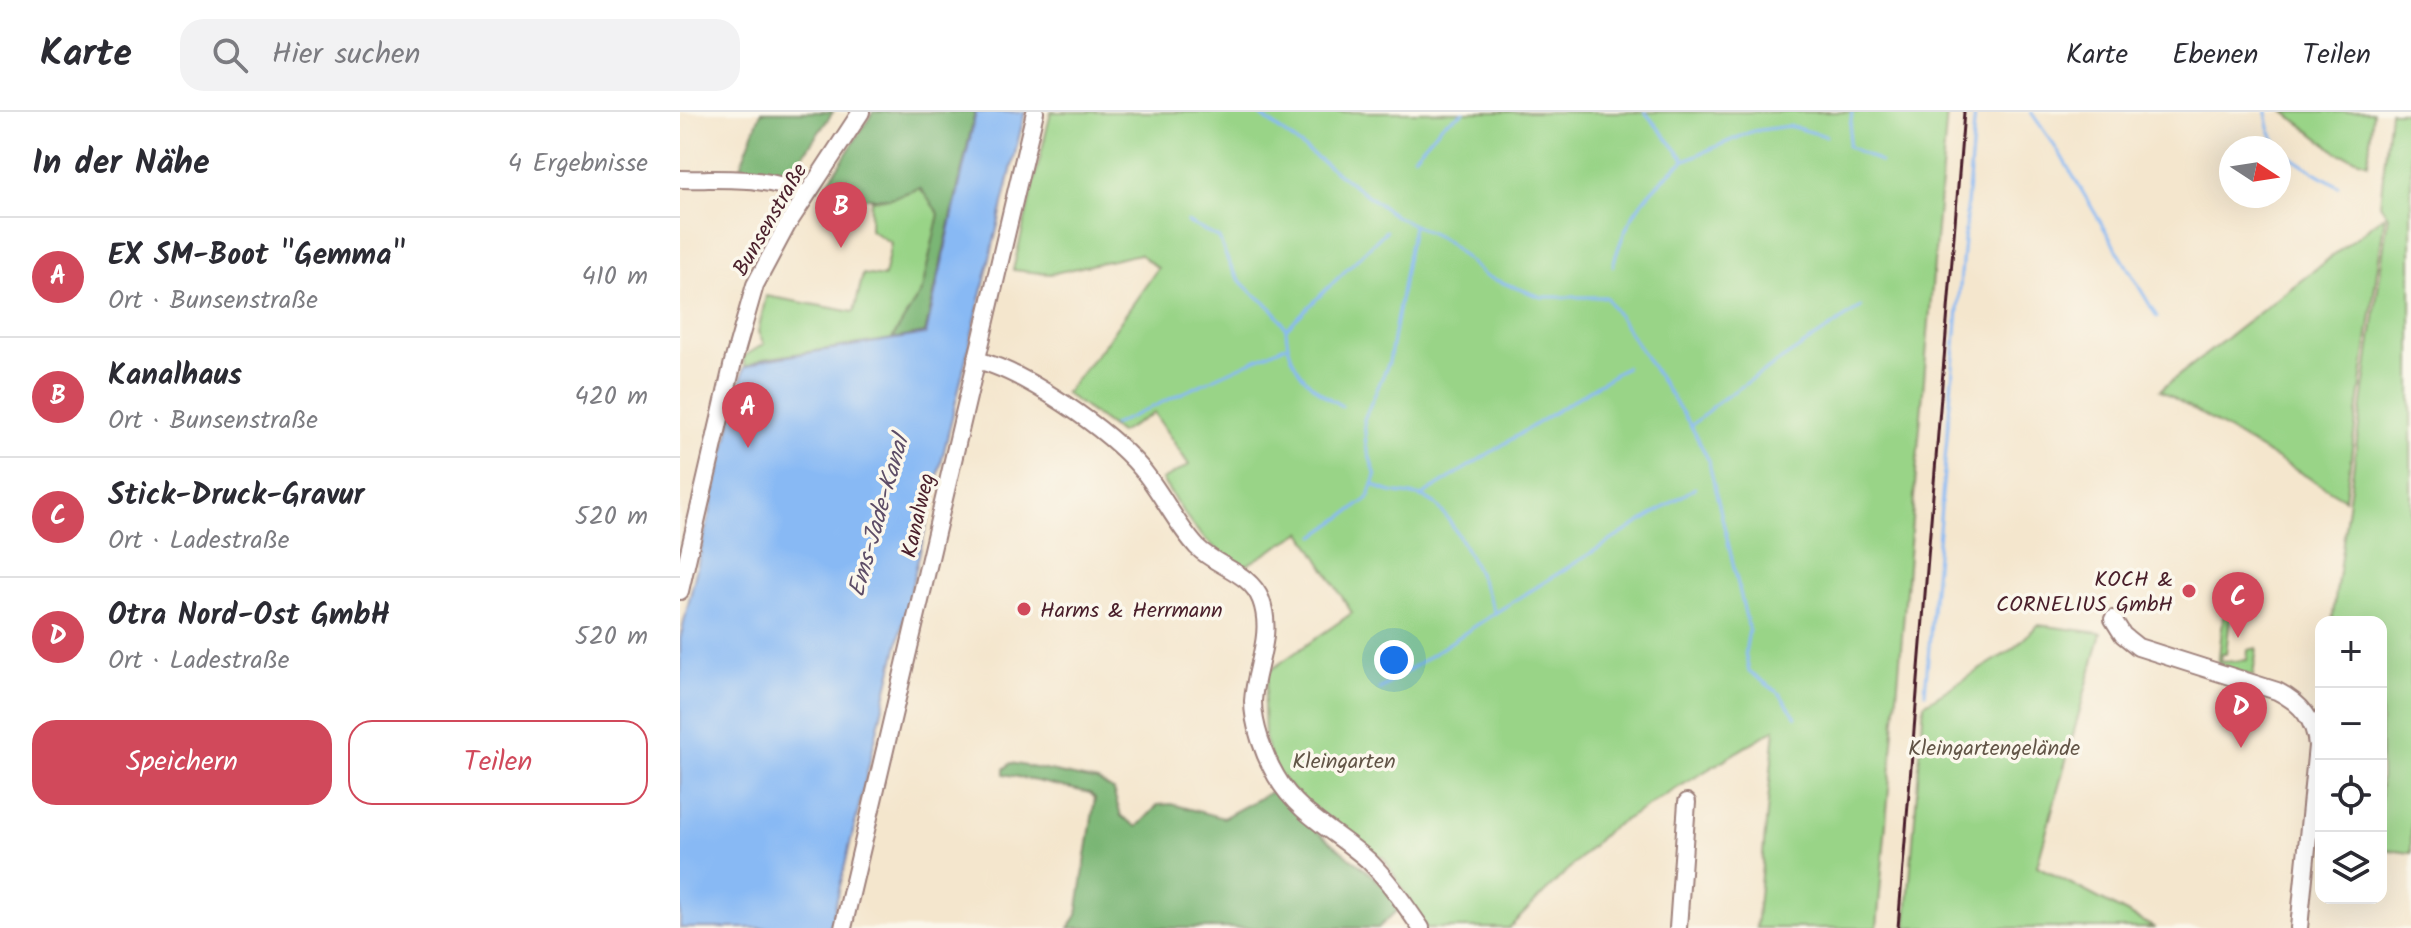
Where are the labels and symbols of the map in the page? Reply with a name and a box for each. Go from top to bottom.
north arrow [2219,136,2291,208]
street label: Bunsenstraße [725,157,818,283]
pin: B [815,182,867,248]
pin: A [722,382,774,448]
water label: Ems-Jade-Kanal [838,427,922,602]
street label: Kanalweg [893,470,946,561]
place label: KOCH & CORNELIUS GmbH [1996,563,2173,623]
pin: C [2212,572,2264,638]
marker: KOCH & CORNELIUS GmbH [2180,582,2198,600]
place label: Harms & Herrmann [1040,594,1223,629]
marker: Harms & Herrmann [1015,600,1033,618]
your location [1374,640,1414,680]
pin: D [2215,682,2267,748]
park label: Kleingartengelände [1908,732,2080,767]
park label: Kleingarten [1292,745,1396,780]

